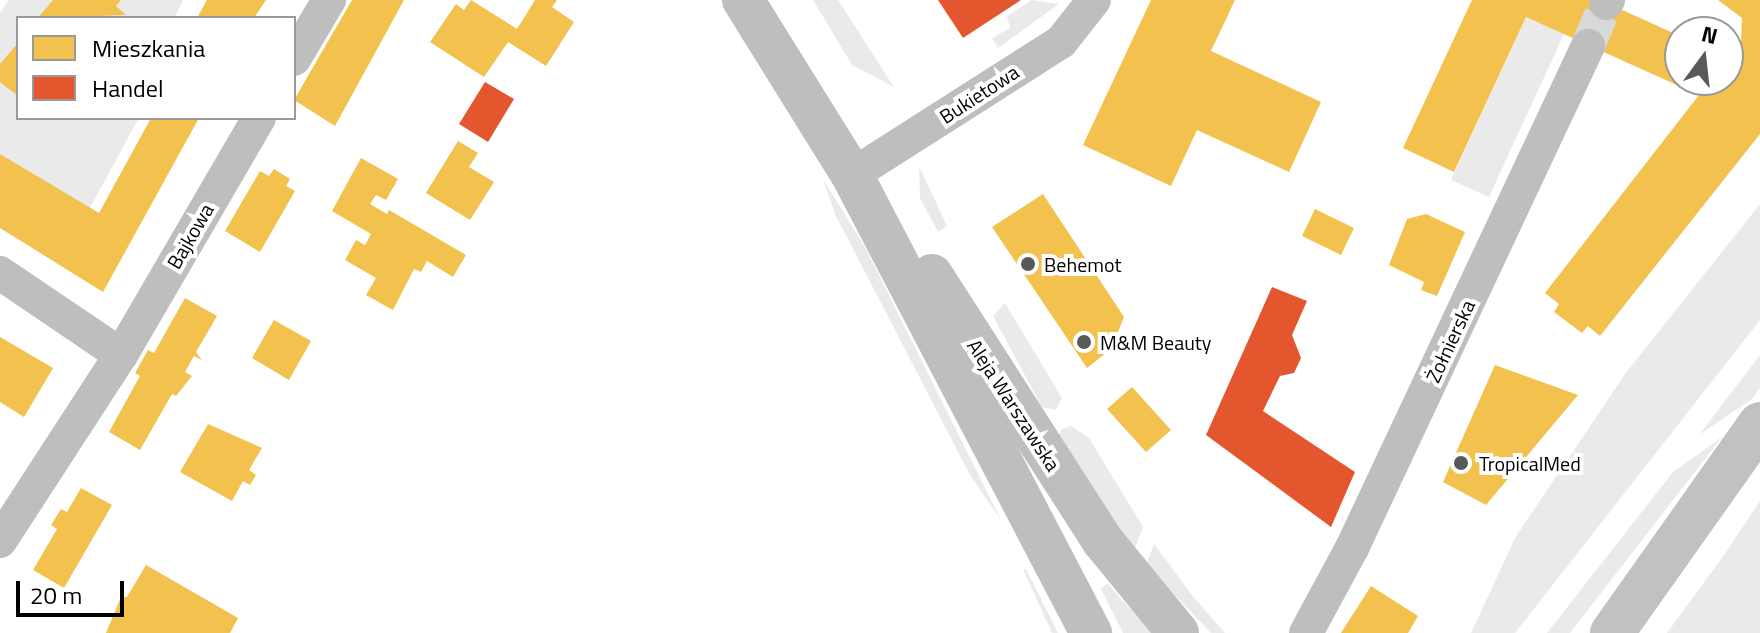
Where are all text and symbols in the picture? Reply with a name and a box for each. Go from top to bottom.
legend [16,16,296,120]
north arrow [1664,16,1744,96]
text: N [1698,16,1721,53]
text: Mieszkania [92,30,205,66]
street label: Bukietowa [935,60,1023,128]
text: Handel [92,70,163,106]
street label: Bajkowa [162,199,218,273]
place label: Behemot [1044,252,1121,276]
marker: Behemot [1019,255,1037,273]
street label: Żołnierska [1420,296,1480,386]
place label: M&M Beauty [1100,330,1211,354]
marker: M&M Beauty [1075,333,1093,351]
street label: Aleja Warszawska [962,335,1066,475]
place label: TropicalMed [1479,451,1581,475]
marker: TropicalMed [1450,452,1472,474]
scale bar [20,565,128,615]
text: 20 m [30,577,82,613]

